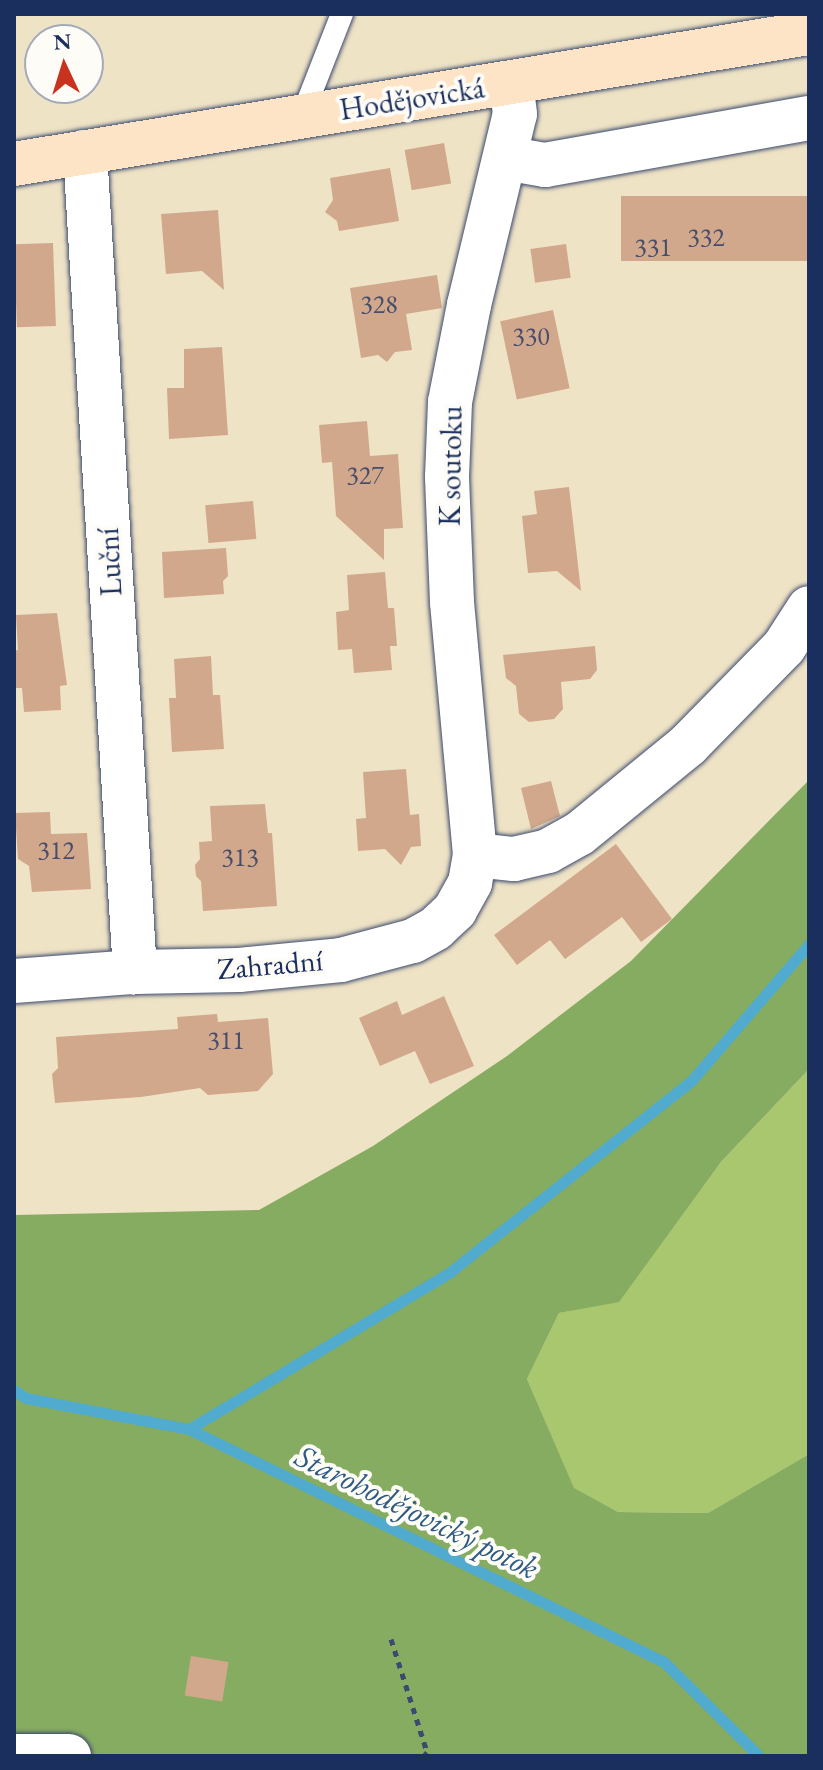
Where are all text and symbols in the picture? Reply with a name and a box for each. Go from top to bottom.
north arrow [24,24,104,104]
text: N [53,26,72,57]
street label: Hodějovická [337,70,487,128]
house number: 332 [687,222,725,254]
house number: 331 [634,232,672,264]
house number: 328 [360,289,398,321]
house number: 330 [512,321,550,353]
street label: K soutoku [432,405,470,527]
house number: 327 [346,460,384,492]
street label: Luční [90,527,130,597]
house number: 312 [37,835,75,867]
house number: 313 [221,842,259,874]
street label: Zahradní [216,942,324,988]
house number: 311 [207,1025,245,1057]
water label: Starohodějovický potok [289,1437,545,1587]

